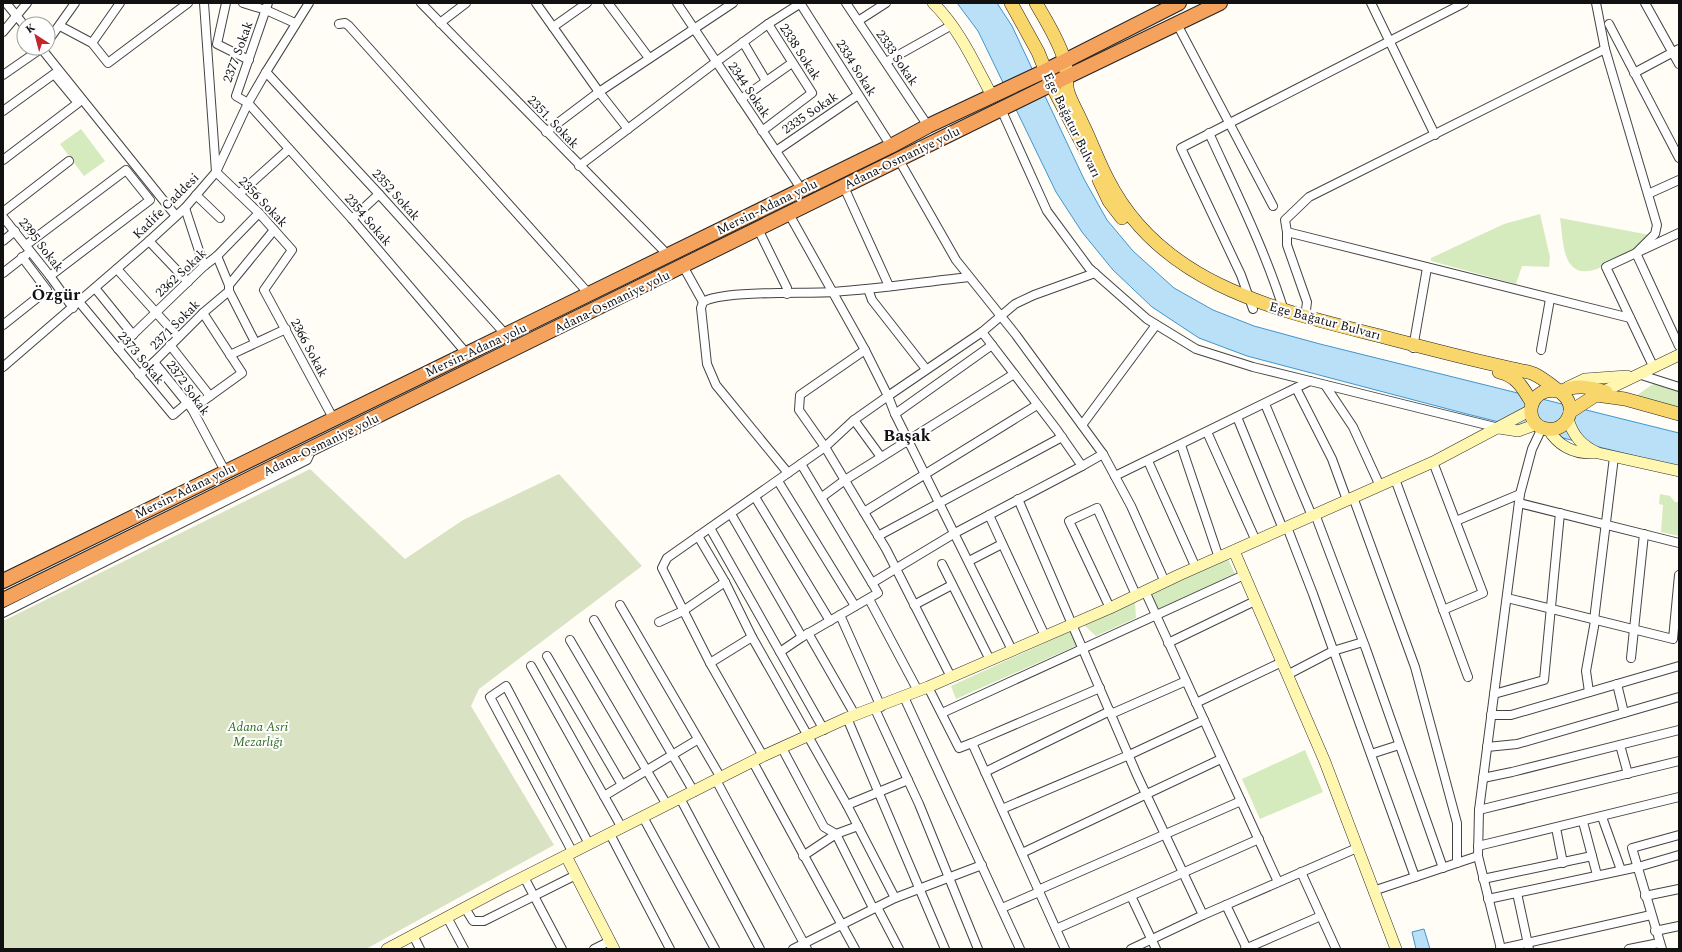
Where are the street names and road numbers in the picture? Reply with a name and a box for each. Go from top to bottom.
street label: 2377 Sokak [218,18,258,86]
street label: 2338 Sokak [774,20,826,84]
street label: 2333 Sokak [871,26,923,90]
street label: 2334 Sokak [831,36,881,100]
street label: 2344 Sokak [723,58,775,122]
street label: Ege Bağatur Bulvarı [1038,69,1106,181]
street label: 2335 Sokak [778,87,842,139]
street label: 2351. Sokak [522,91,584,153]
street label: Adana-Osmaniye yolu [841,121,963,195]
street label: 2352 Sokak [367,165,425,225]
street label: Kadife Caddesi [128,168,204,244]
street label: 2356 Sokak [234,172,292,232]
street label: Mersin-Adana yolu [713,174,821,240]
street label: 2354 Sokak [339,189,397,251]
street label: 2395 Sokak [13,214,69,276]
street label: 2362 Sokak [151,244,211,302]
street label: Adana-Osmaniye yolu [551,265,673,339]
street label: 2371 Sokak [145,295,205,355]
street label: Ege Bağatur Bulvarı [1267,296,1383,346]
street label: 2366 Sokak [285,315,333,381]
street label: Mersin-Adana yolu [422,318,530,382]
street label: 2373 Sokak [113,327,169,389]
street label: 2372 Sokak [161,356,215,420]
street label: Adana-Osmaniye yolu [260,408,382,482]
street label: Mersin-Adana yolu [131,458,239,524]

